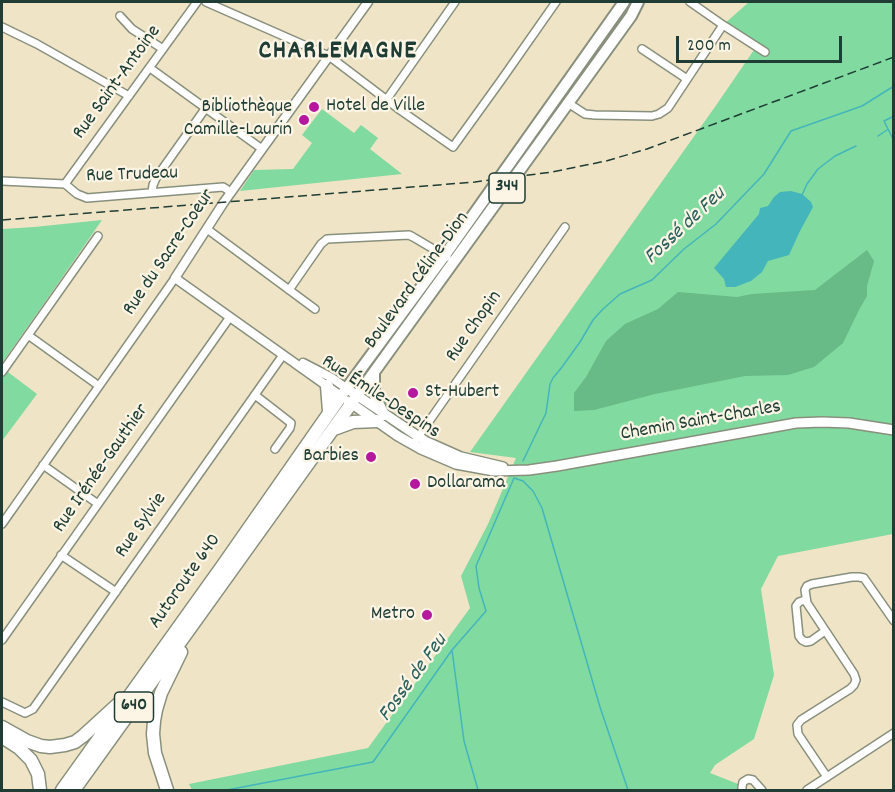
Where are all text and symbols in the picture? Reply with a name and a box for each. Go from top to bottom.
street label: Rue Saint-Antoine [69,21,167,145]
scale bar [679,24,846,62]
text: 200 m [687,34,731,59]
district label: CHARLEMAGNE [258,37,418,69]
place label: Hotel de Ville [326,95,425,119]
place label: Bibliothèque Camille-Laurin [184,96,292,143]
marker: Hotel de Ville [307,100,321,114]
marker: Bibliothèque Camille-Laurin [297,113,311,127]
street label: Rue Trudeau [86,162,178,190]
road number: 344 [489,173,525,203]
water label: Fossé de Feu [640,183,732,271]
street label: Rue du Sacre-Coeur [119,185,221,321]
street label: Boulevard Céline-Dion [360,208,476,354]
street label: Rue Chopin [442,287,508,367]
street label: Rue Émile-Despins [316,351,444,445]
place label: St-Hubert [425,381,499,405]
marker: St-Hubert [406,386,420,400]
street label: Chemin Saint-Charles [619,396,783,448]
street label: Rue Irénée-Gauthier [49,400,155,538]
place label: Barbies [303,445,359,469]
marker: Barbies [364,450,378,464]
place label: Dollarama [427,472,505,496]
marker: Dollarama [408,477,422,491]
street label: Rue Sylvie [111,489,173,563]
street label: Autoroute 640 [144,530,228,634]
place label: Metro [371,603,415,627]
marker: Metro [420,608,434,622]
water label: Fossé de Feu [374,630,454,728]
road number: 640 [114,692,154,722]

